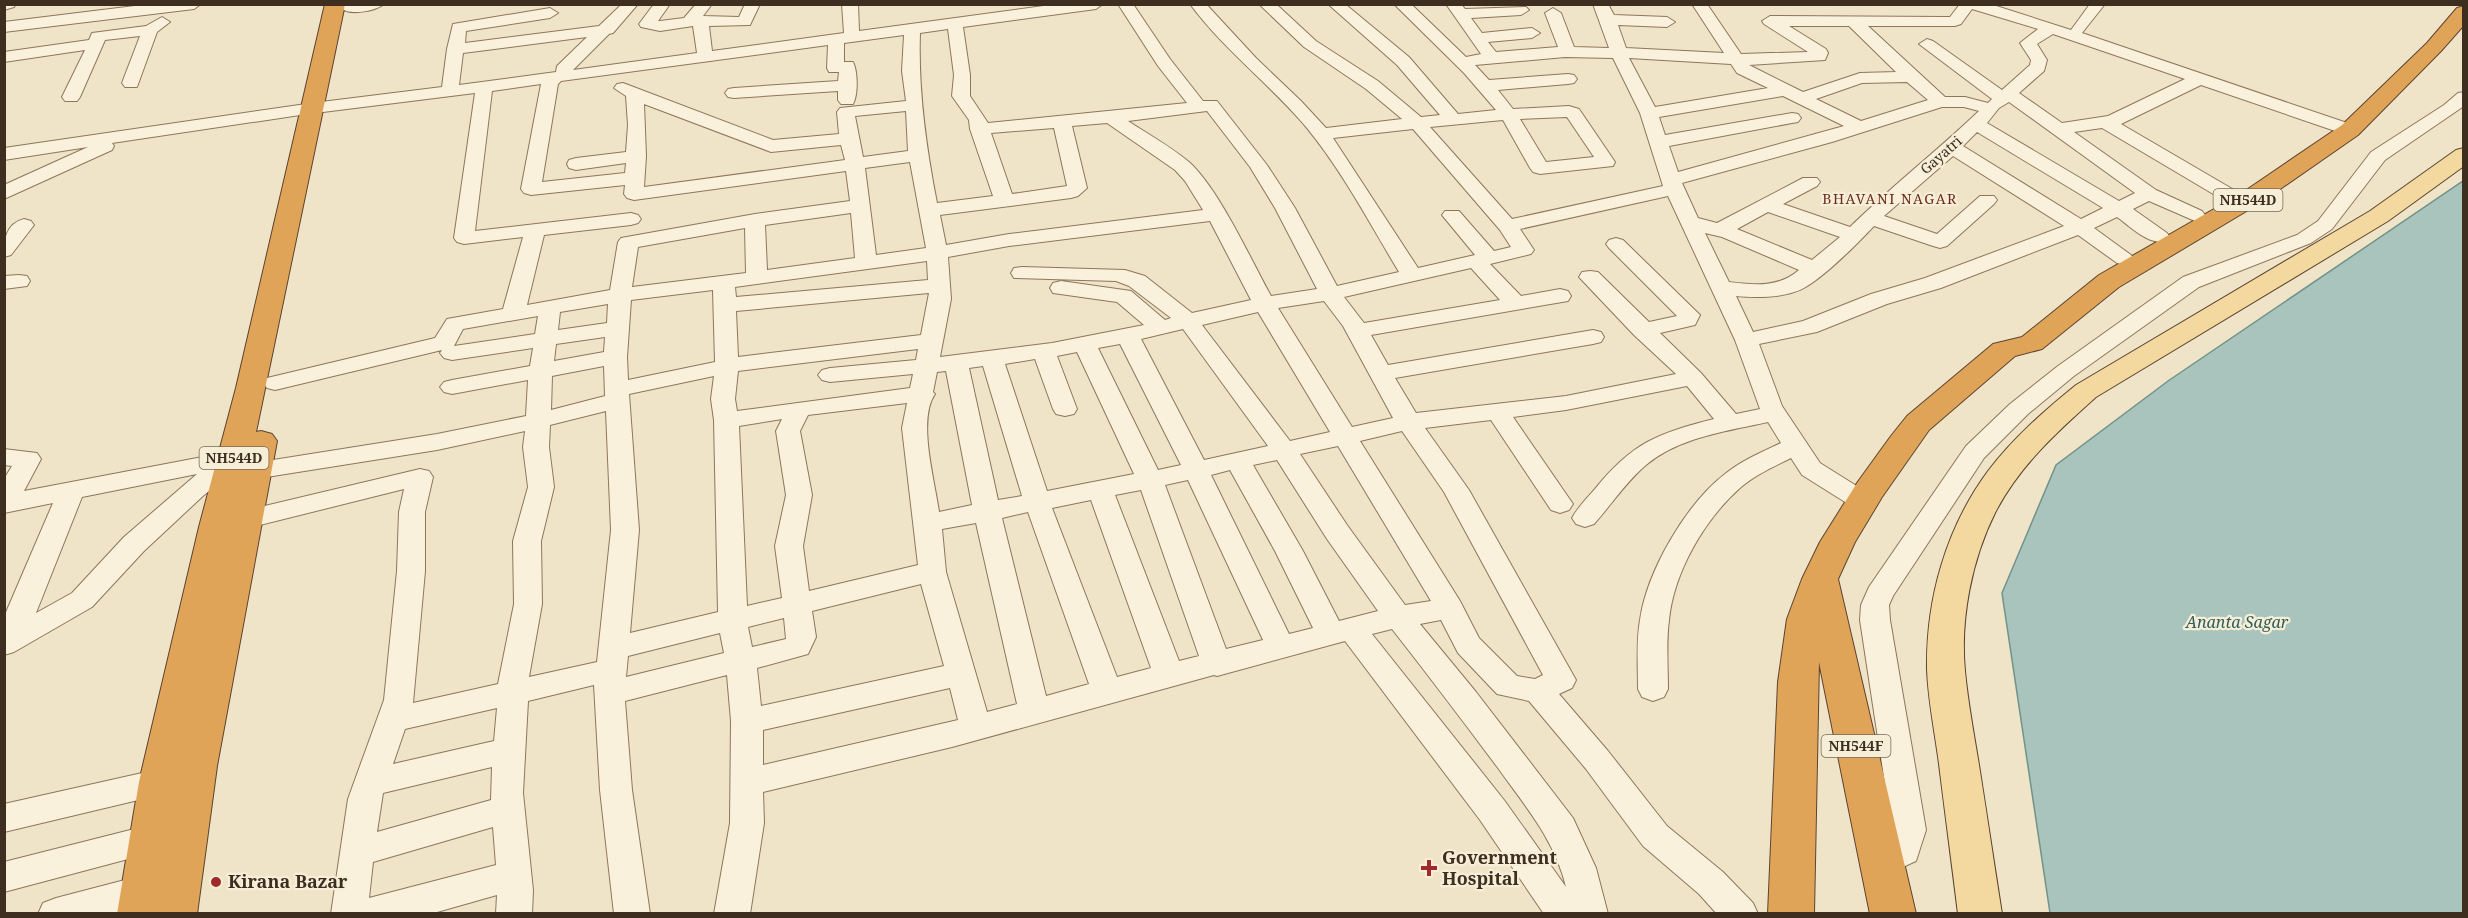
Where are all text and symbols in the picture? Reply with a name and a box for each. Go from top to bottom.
street label: Gayatri [1916,131,1966,178]
district label: BHAVANI NAGAR [1822,189,1958,208]
road number: NH544D [2214,189,2282,211]
road number: NH544D [200,447,268,469]
water label: Ananta Sagar [2185,611,2289,633]
road number: NH544F [1822,735,1890,757]
place label: Government Hospital [1442,845,1557,890]
marker: Government Hospital [1420,859,1438,877]
place label: Kirana Bazar [228,869,348,893]
marker: Kirana Bazar [209,875,223,889]

